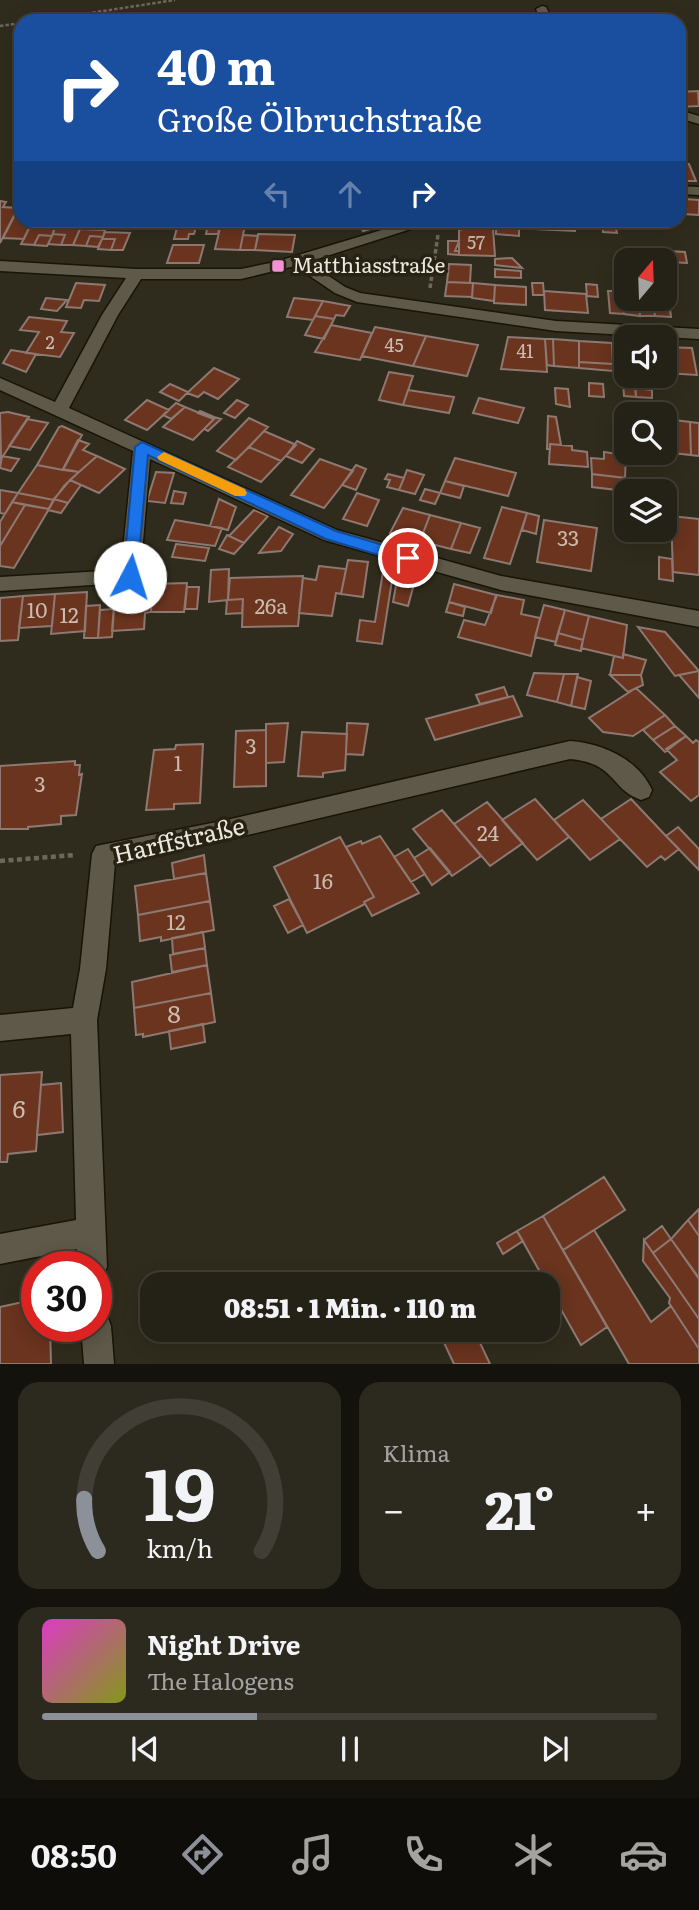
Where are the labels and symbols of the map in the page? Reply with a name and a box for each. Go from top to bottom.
house number: 57 [467,228,485,255]
place label: Matthiasstraße [292,248,446,279]
north arrow [614,248,677,312]
marker: Matthiasstraße [270,258,286,274]
house number: 2 [45,328,55,355]
house number: 45 [384,331,404,358]
house number: 41 [516,337,534,364]
house number: 33 [557,521,579,552]
pin [378,528,438,588]
position arrow [93,540,167,614]
house number: 26a [254,589,288,620]
house number: 10 [27,593,47,624]
house number: 12 [59,598,79,629]
house number: 3 [245,729,257,760]
house number: 1 [174,746,183,777]
house number: 3 [34,767,46,798]
street label: Harffstraße [109,806,248,871]
house number: 24 [477,816,500,847]
house number: 16 [313,864,333,895]
house number: 12 [166,905,186,936]
house number: 8 [167,995,181,1030]
house number: 6 [13,1090,26,1125]
speed limit sign: 30 [21,1251,112,1342]

